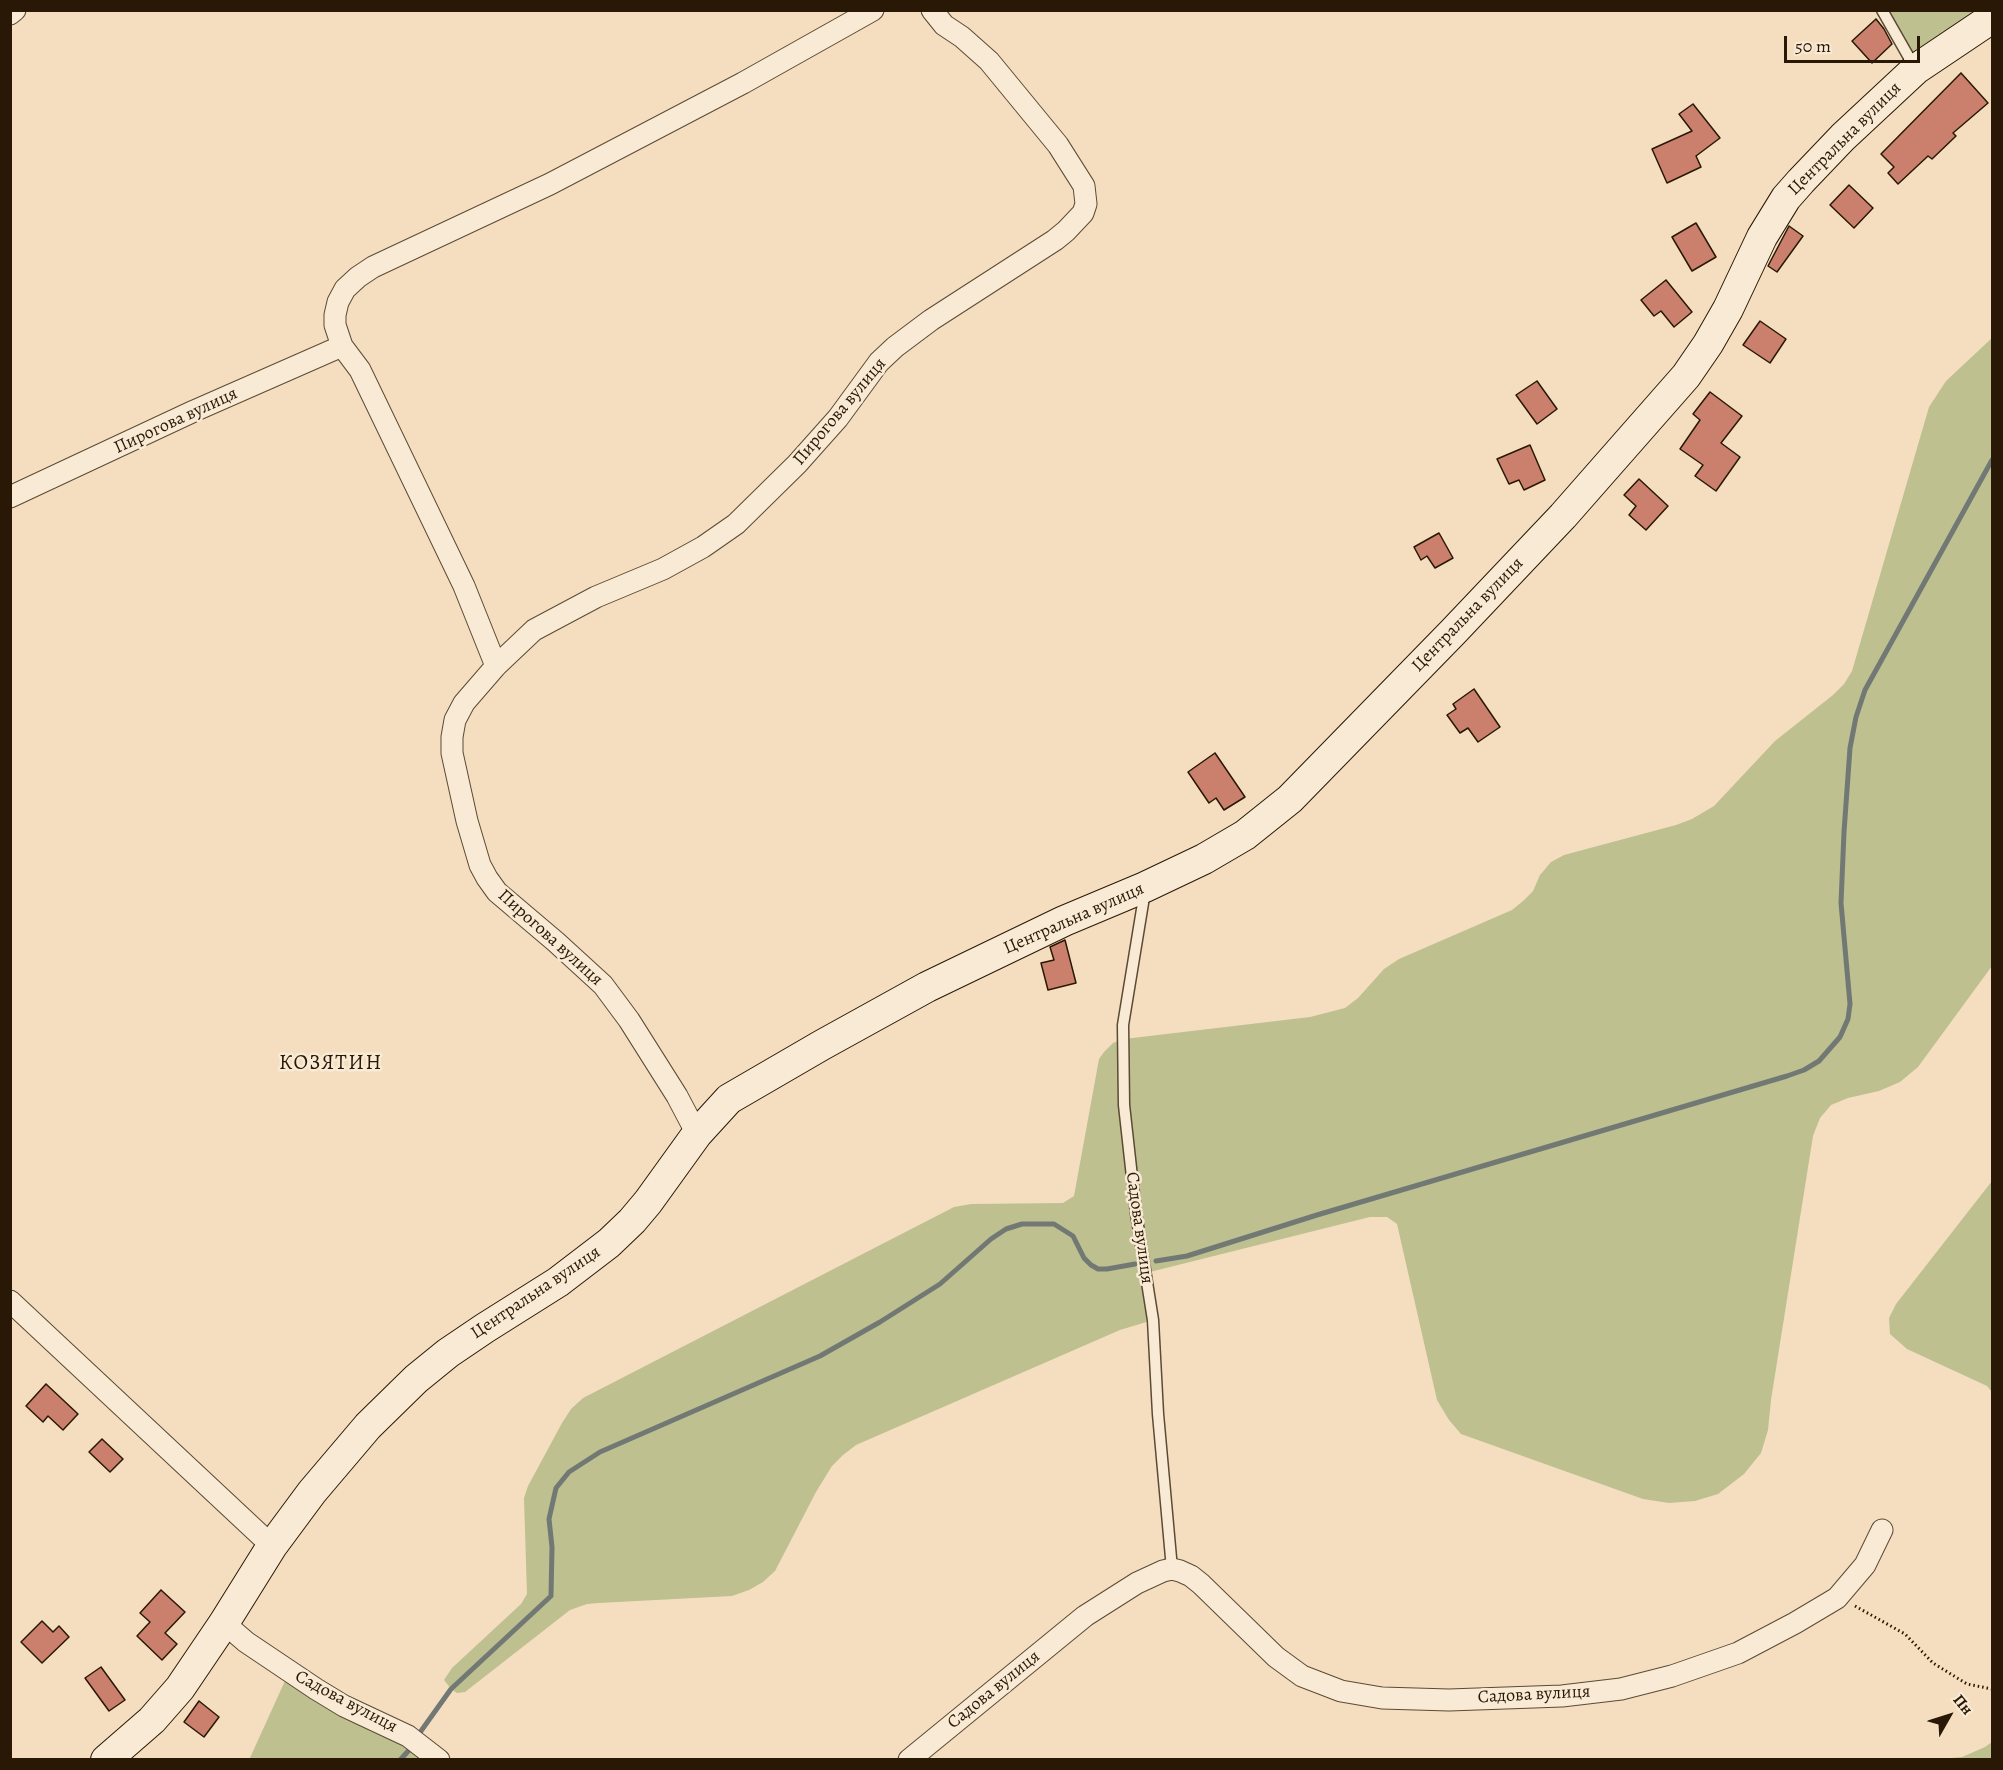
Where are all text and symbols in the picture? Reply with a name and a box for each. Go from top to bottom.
scale bar [1787,24,1924,62]
text: 50 m [1795,34,1831,58]
street label: Центральна вулиця [1784,78,1906,200]
street label: Пирогова вулиця [789,354,891,470]
street label: Пирогова вулиця [111,383,241,459]
street label: Центральна вулиця [1408,553,1528,677]
street label: Центральна вулиця [1001,878,1147,960]
street label: Пирогова вулиця [493,885,607,991]
district label: КОЗЯТИН [279,1051,383,1077]
street label: Садова вулиця [1120,1171,1158,1285]
street label: Центральна вулиця [467,1242,605,1344]
street label: Садова вулиця [943,1646,1045,1734]
street label: Садова вулиця [291,1666,401,1738]
street label: Садова вулиця [1477,1681,1591,1709]
north arrow [1919,1686,1979,1746]
text: Пн [1948,1690,1978,1720]

